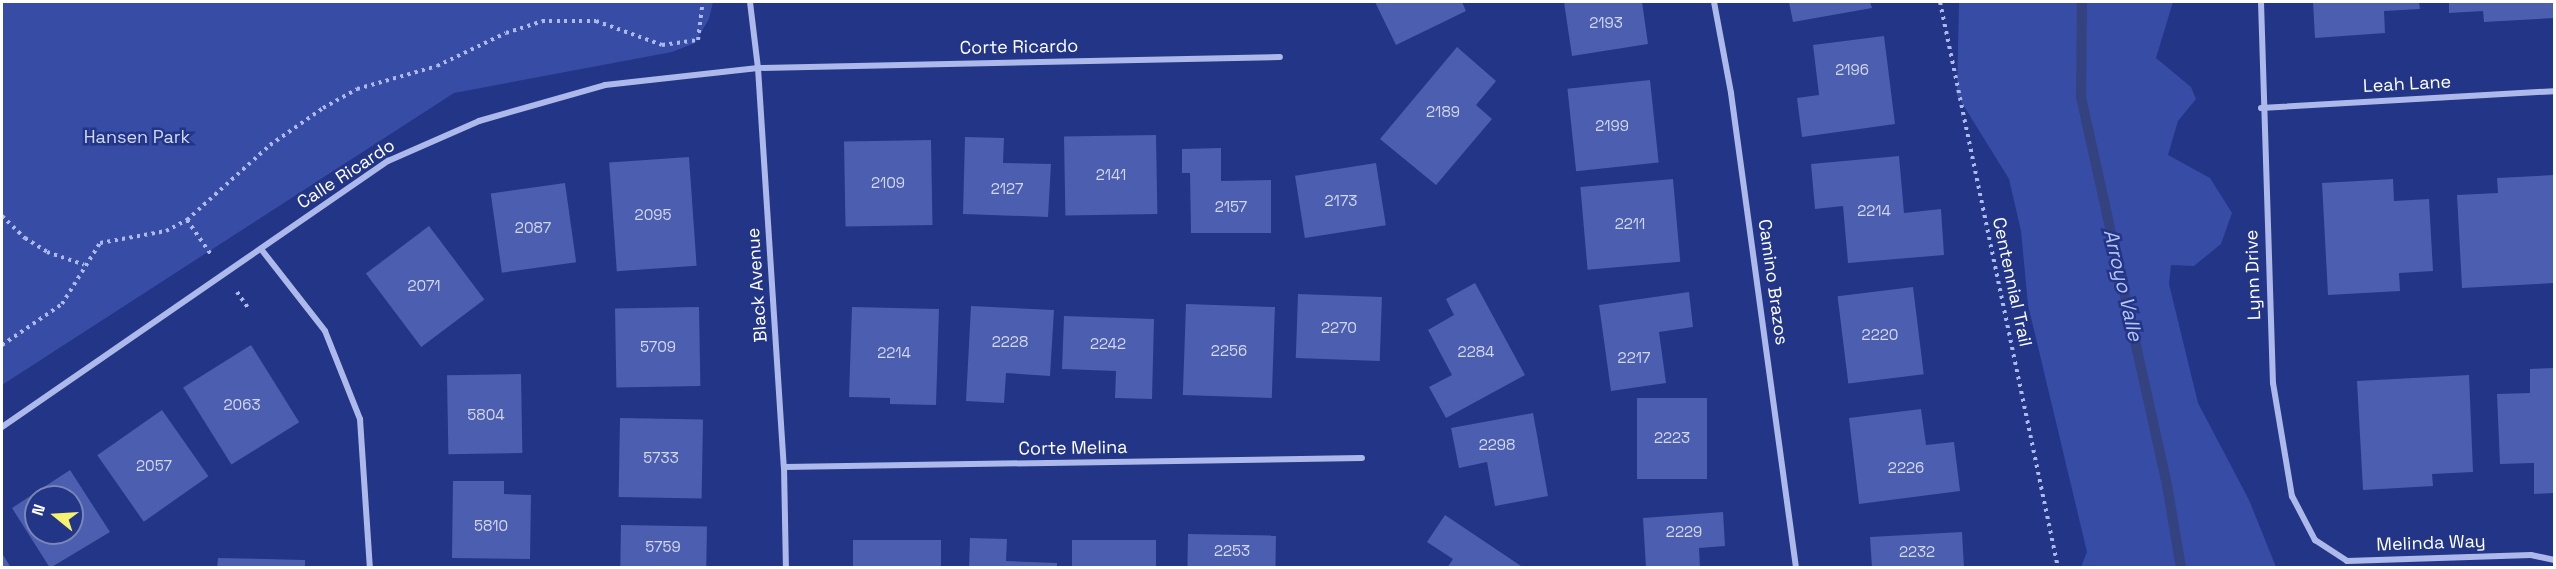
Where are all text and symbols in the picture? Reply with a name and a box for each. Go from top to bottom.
house number: 2193 [1589,14,1623,32]
street label: Corte Ricardo [959,35,1079,59]
house number: 2196 [1835,61,1869,79]
street label: Leah Lane [2362,71,2452,97]
house number: 2189 [1426,103,1460,121]
house number: 2199 [1595,117,1629,135]
park label: Hansen Park [84,126,190,148]
street label: Calle Ricardo [293,134,399,214]
house number: 2141 [1096,166,1126,184]
house number: 2109 [871,174,905,192]
house number: 2127 [991,180,1023,198]
house number: 2173 [1325,192,1357,210]
house number: 2157 [1215,198,1247,216]
house number: 2214 [1857,202,1891,220]
house number: 2095 [635,206,671,224]
house number: 2211 [1615,215,1645,233]
street label: Centennial Trail [1988,215,2036,349]
street label: Camino Brazos [1753,218,1793,346]
house number: 2087 [515,219,551,237]
street label: Black Avenue [742,227,772,343]
water label: Arroyo Valle [2098,227,2148,343]
street label: Lynn Drive [2241,229,2265,321]
house number: 2071 [408,277,440,295]
house number: 2270 [1321,319,1357,337]
house number: 2220 [1862,326,1898,344]
house number: 2228 [992,333,1028,351]
house number: 2242 [1090,335,1126,353]
house number: 5709 [640,338,676,356]
house number: 2256 [1211,342,1247,360]
house number: 2284 [1458,343,1494,361]
house number: 2214 [877,344,911,362]
house number: 2217 [1618,349,1650,367]
house number: 2063 [224,396,260,414]
house number: 5804 [467,406,505,424]
house number: 2223 [1654,429,1690,447]
street label: Corte Melina [1018,436,1128,460]
house number: 2298 [1479,436,1515,454]
house number: 5733 [643,449,679,467]
house number: 2057 [136,457,172,475]
house number: 2226 [1888,459,1924,477]
north arrow [24,485,84,545]
text: N [27,502,50,518]
house number: 5810 [474,517,508,535]
house number: 2229 [1666,523,1702,541]
street label: Melinda Way [2376,530,2486,556]
house number: 5759 [645,538,681,556]
house number: 2253 [1214,542,1250,560]
house number: 2232 [1899,543,1935,561]

